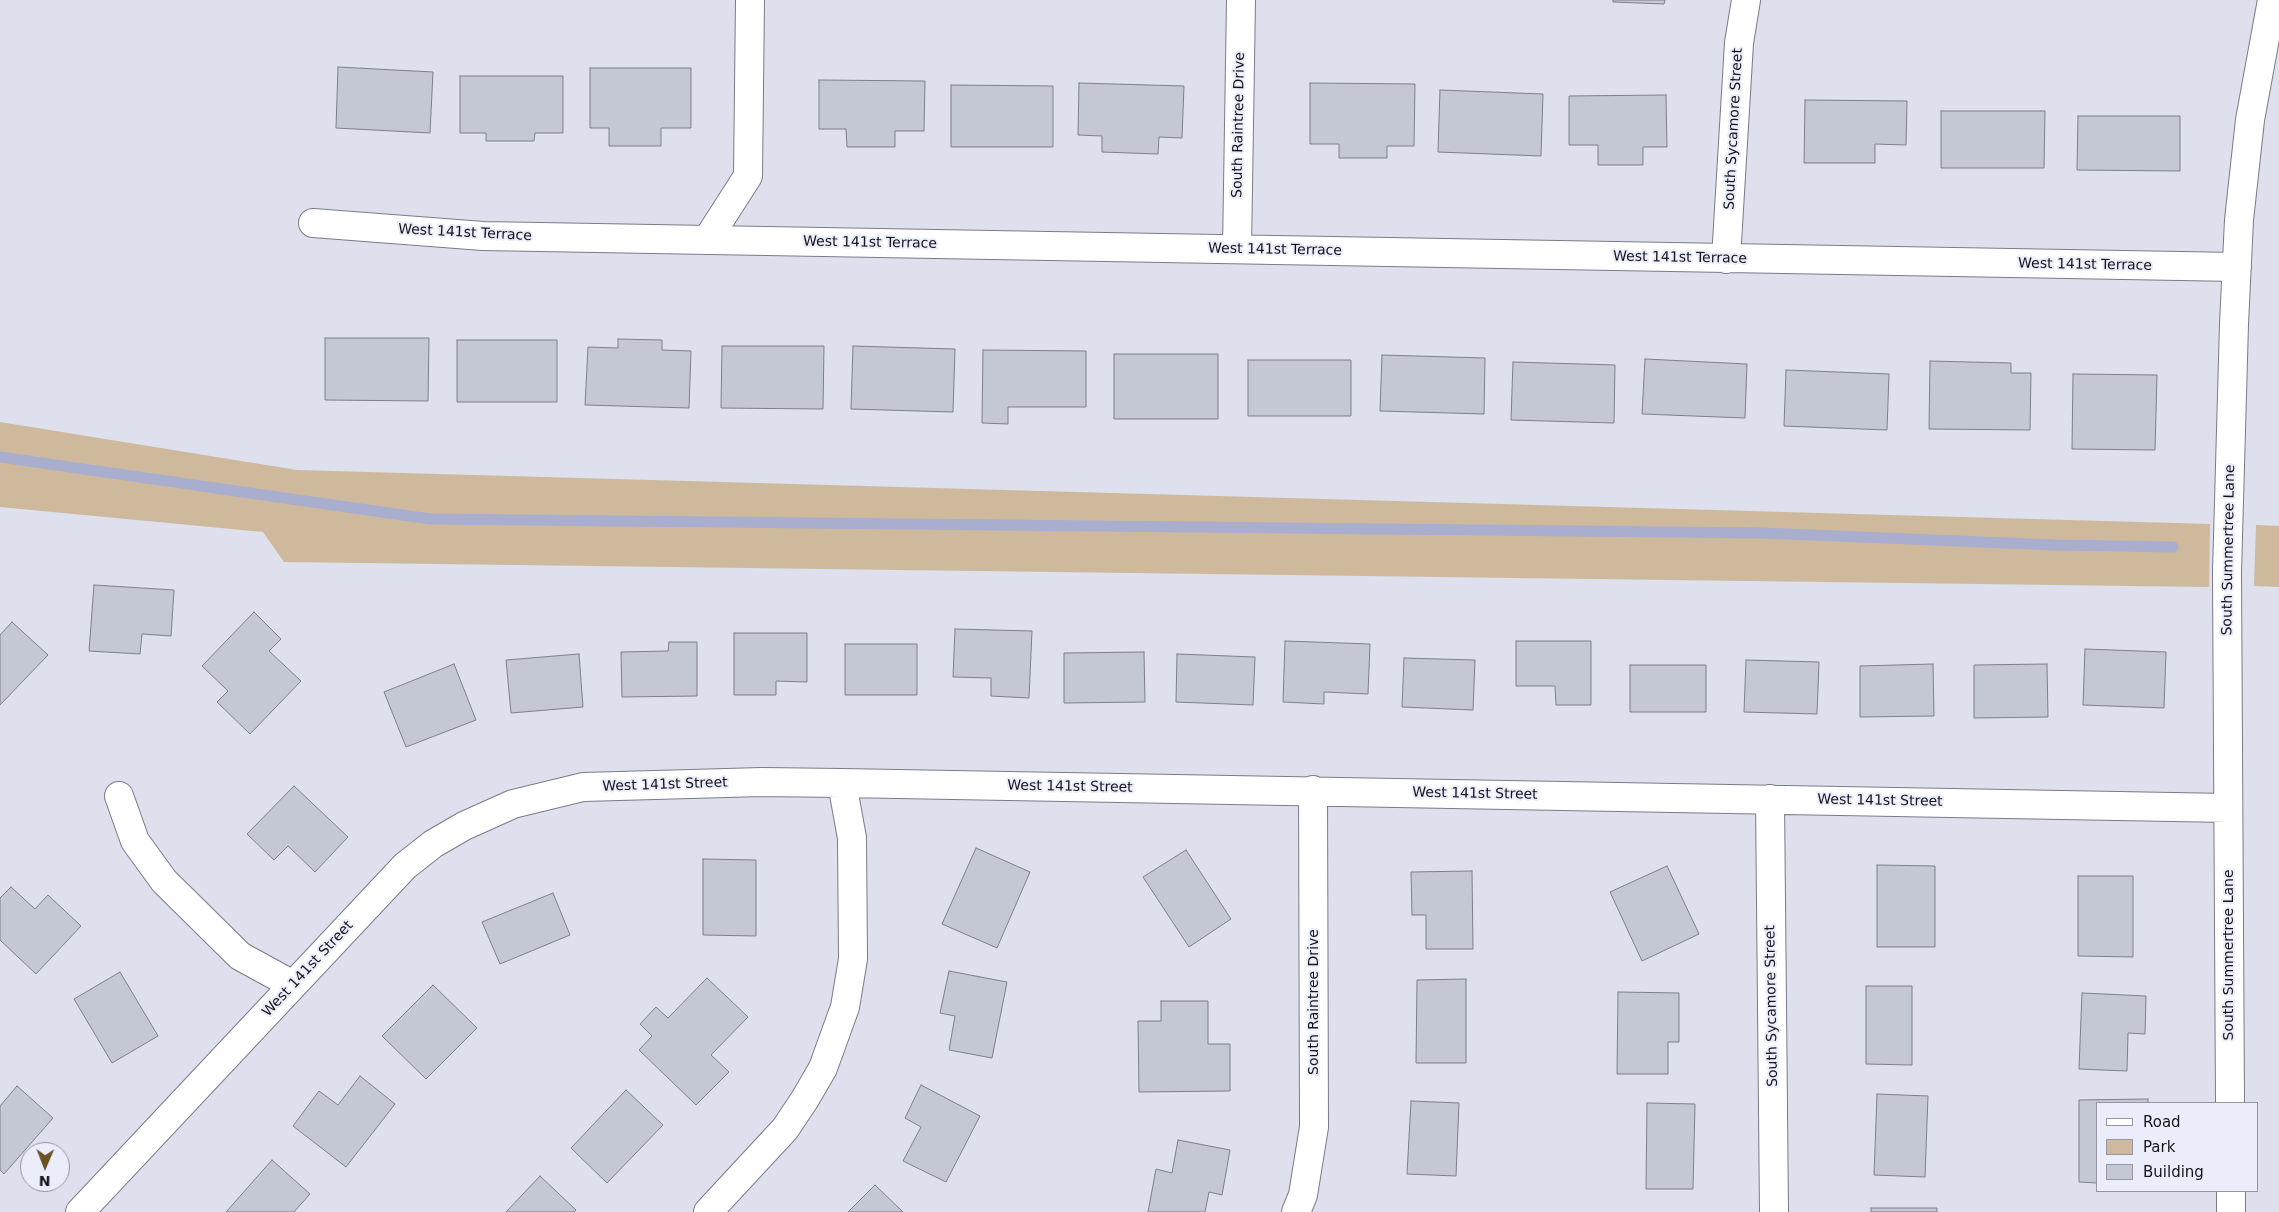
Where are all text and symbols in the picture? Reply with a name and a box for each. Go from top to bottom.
street label: South Sycamore Street [1721,48,1747,210]
street label: South Raintree Drive [1229,52,1249,198]
street label: West 141st Terrace [398,221,532,245]
street label: West 141st Terrace [803,233,937,253]
street label: West 141st Terrace [1208,240,1342,260]
street label: West 141st Terrace [1613,248,1747,268]
street label: West 141st Terrace [2018,255,2152,275]
street label: South Summertree Lane [2219,464,2239,636]
street label: West 141st Street [602,774,728,796]
street label: West 141st Street [1007,778,1133,796]
street label: West 141st Street [1412,785,1538,803]
street label: West 141st Street [1817,792,1943,810]
street label: South Summertree Lane [2221,869,2237,1041]
street label: West 141st Street [259,917,357,1021]
street label: South Sycamore Street [1762,925,1782,1087]
street label: South Raintree Drive [1306,929,1322,1075]
legend [2096,1102,2259,1192]
text: Road [2143,1113,2181,1131]
text: Park [2143,1138,2175,1156]
north arrow [20,1142,70,1192]
text: Building [2143,1163,2204,1181]
text: N [39,1173,51,1189]

